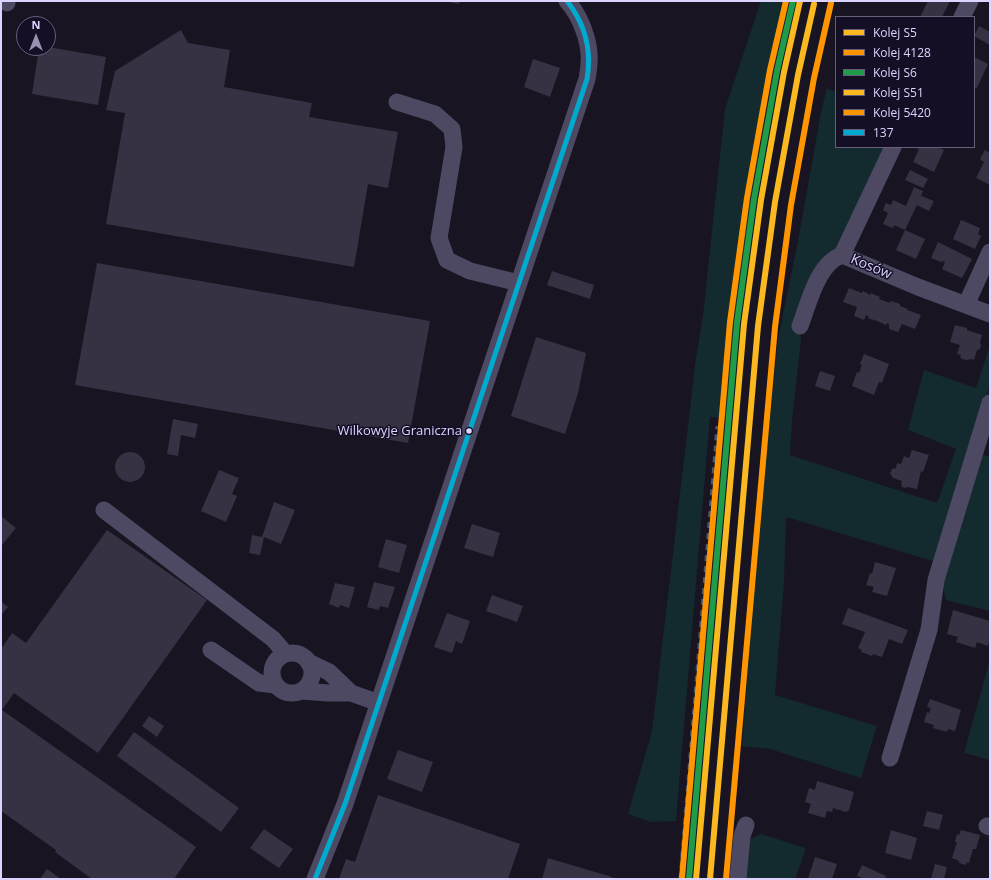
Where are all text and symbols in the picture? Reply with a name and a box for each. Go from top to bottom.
north arrow [16,16,56,56]
legend [835,16,975,148]
text: N [32,17,40,32]
text: Kolej S5 [873,24,917,41]
text: Kolej 4128 [873,44,931,61]
text: Kolej S6 [873,64,917,81]
text: Kolej S51 [873,84,924,101]
text: Kolej 5420 [873,104,931,121]
text: 137 [873,124,894,141]
street label: Kosów [848,251,894,283]
place label: Wilkowyje Graniczna [337,423,462,439]
marker: Wilkowyje Graniczna [464,426,474,436]

